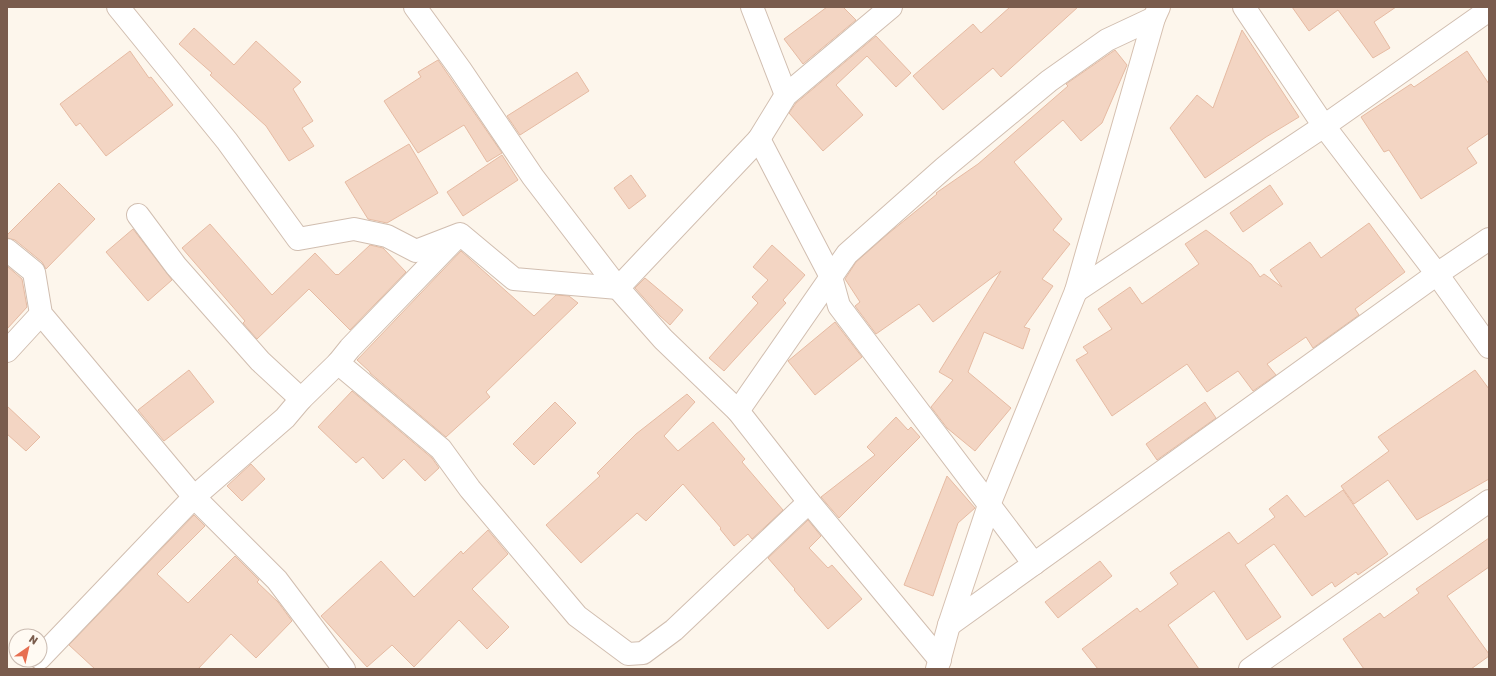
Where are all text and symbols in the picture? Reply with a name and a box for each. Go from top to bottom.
north arrow [8,628,48,668]
text: N [26,633,40,648]

